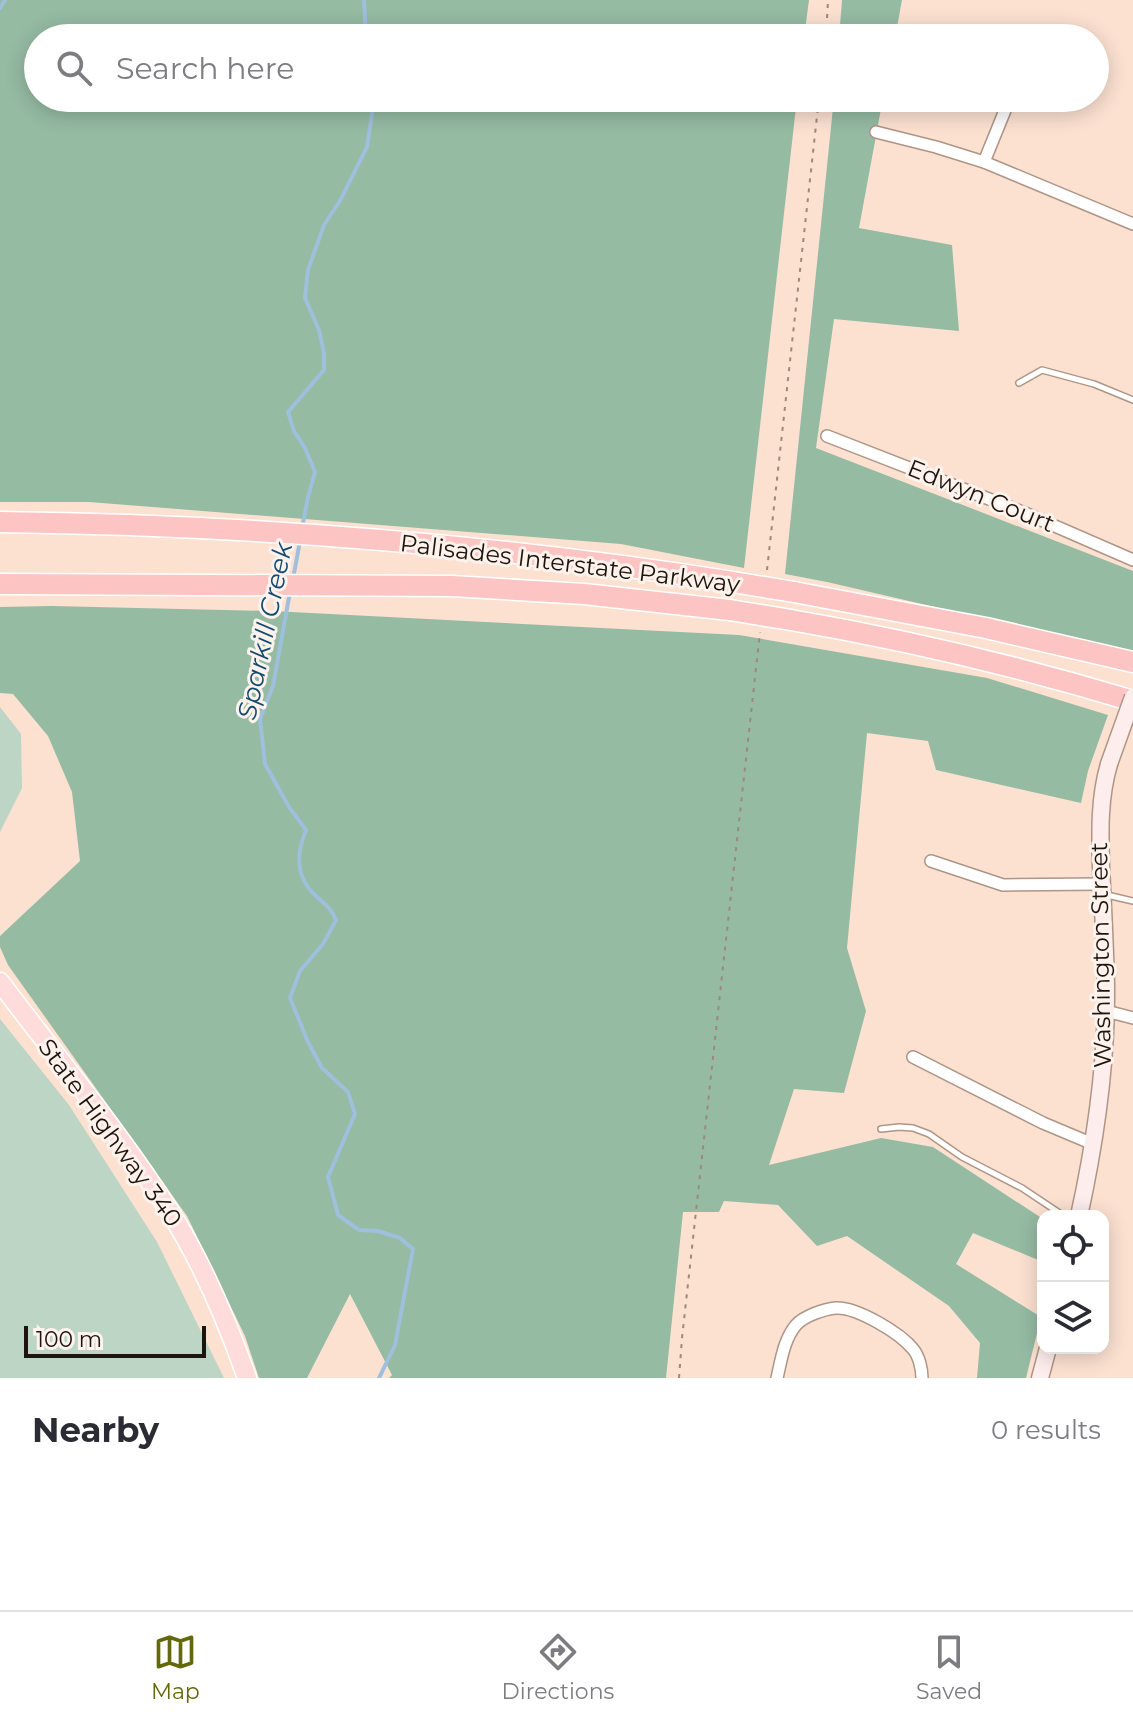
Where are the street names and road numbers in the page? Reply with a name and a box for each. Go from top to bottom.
street label: Edwyn Court [903,453,1059,538]
street label: Palisades Interstate Parkway [399,528,742,599]
street label: Washington Street [1084,842,1117,1068]
street label: State Highway 340 [32,1033,188,1232]

